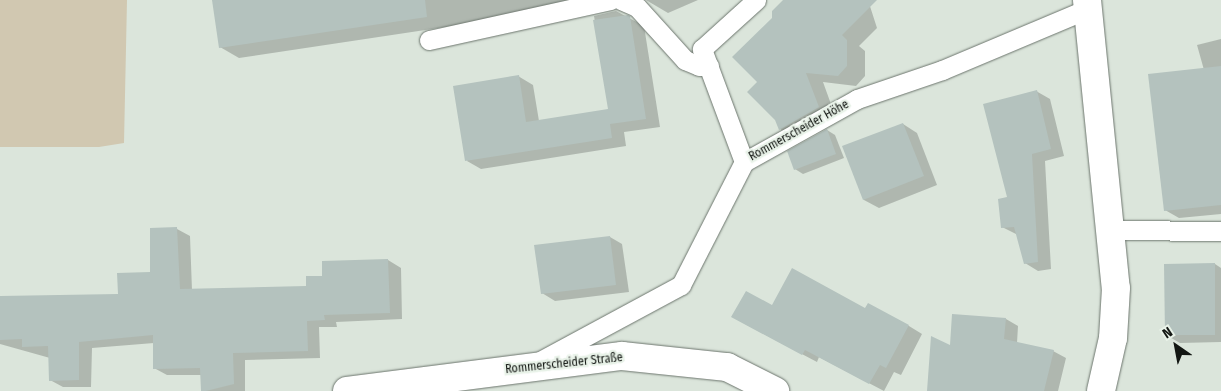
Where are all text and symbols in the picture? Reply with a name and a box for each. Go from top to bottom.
street label: Rommerscheider Höhe [747,98,851,164]
north arrow [1151,321,1201,371]
text: N [1159,324,1176,342]
street label: Rommerscheider Straße [505,351,623,377]

